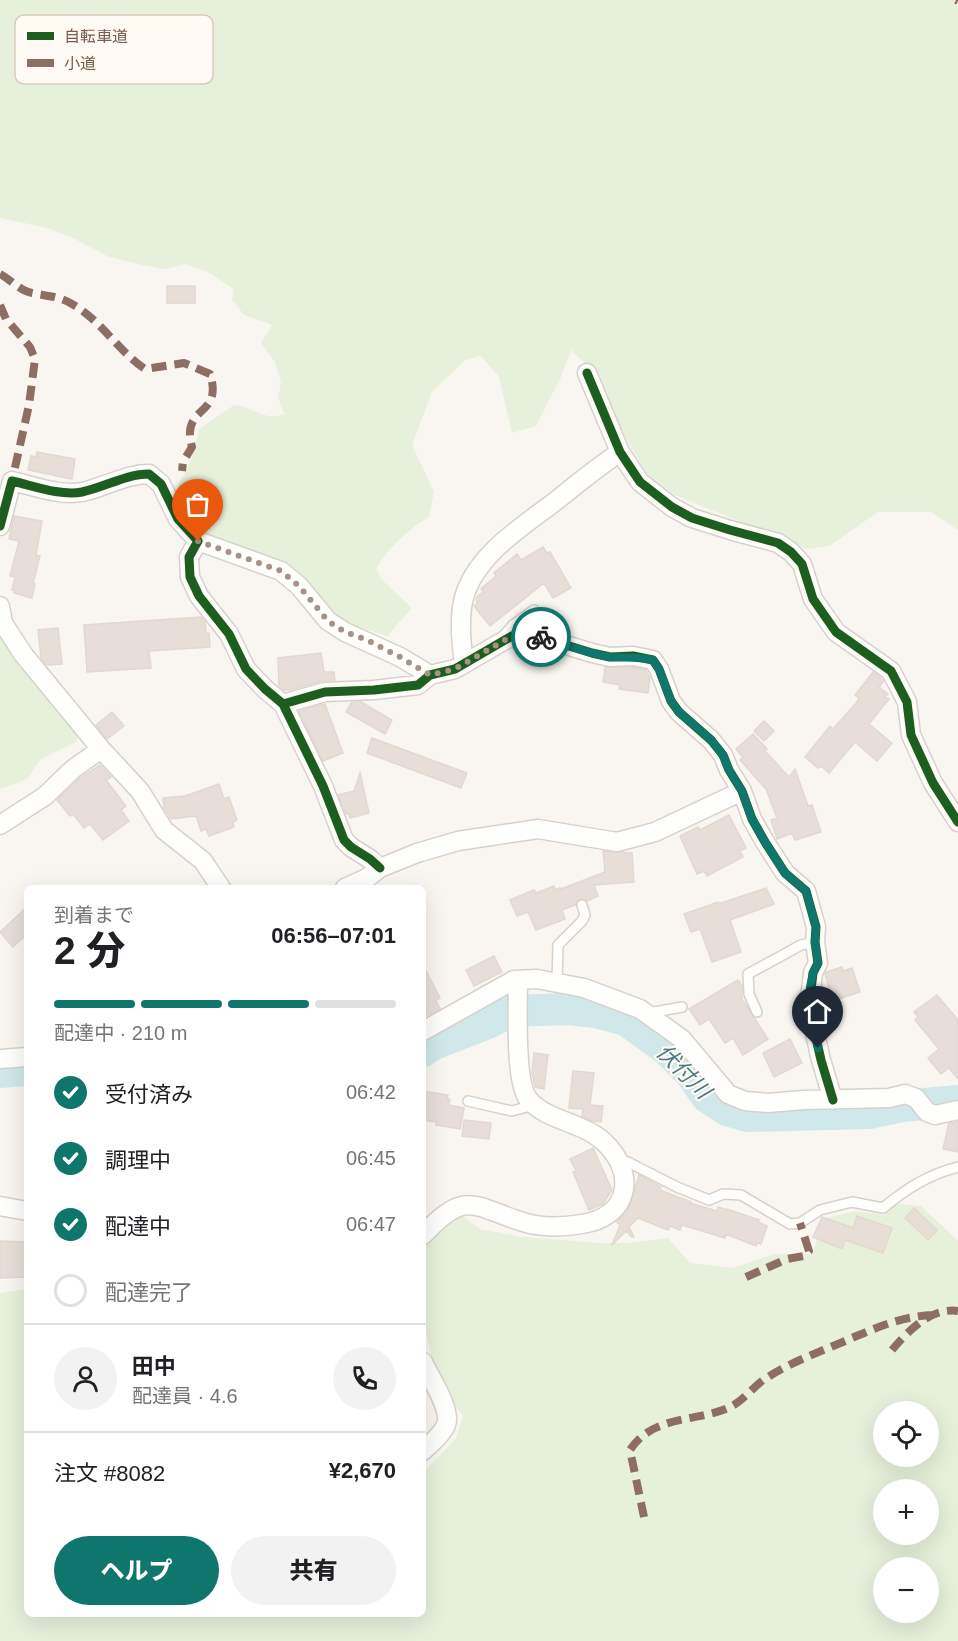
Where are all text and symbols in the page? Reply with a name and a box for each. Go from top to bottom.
legend [15,15,213,84]
text: 自転車道 [64,28,128,45]
text: 小道 [64,55,96,72]
pin [172,479,223,541]
icon: bag [181,488,214,521]
courier [511,607,571,667]
icon: bike [525,621,558,654]
text: 到着まで [54,904,134,926]
text: 06:56–07:01 [271,923,396,948]
text: 2 分 [54,929,126,972]
pin [792,986,843,1048]
icon: home [801,995,834,1028]
text: 配達中 · 210 m [54,1022,187,1044]
water label: 伏付川 [651,1039,717,1105]
icon: check [54,1076,87,1109]
text: 06:42 [346,1081,396,1103]
text: 受付済み [105,1082,193,1107]
icon: check [54,1142,87,1175]
text: 06:45 [346,1147,396,1169]
text: 調理中 [105,1148,171,1173]
icon: check [54,1208,87,1241]
text: 06:47 [346,1213,396,1235]
text: 配達中 [105,1214,171,1239]
text: 配達完了 [105,1280,193,1305]
button: person [54,1347,117,1410]
button: phone [333,1347,396,1410]
text: 田中 [132,1354,176,1379]
text: 配達員 · 4.6 [132,1385,238,1407]
map controls [873,1401,939,1623]
button: locate [873,1401,939,1467]
text: ¥2,670 [329,1458,396,1483]
text: 注文 #8082 [54,1461,165,1486]
button: + [873,1479,939,1545]
button: ヘルプ [54,1536,219,1605]
button: 共有 [231,1536,396,1605]
button: − [873,1557,939,1623]

